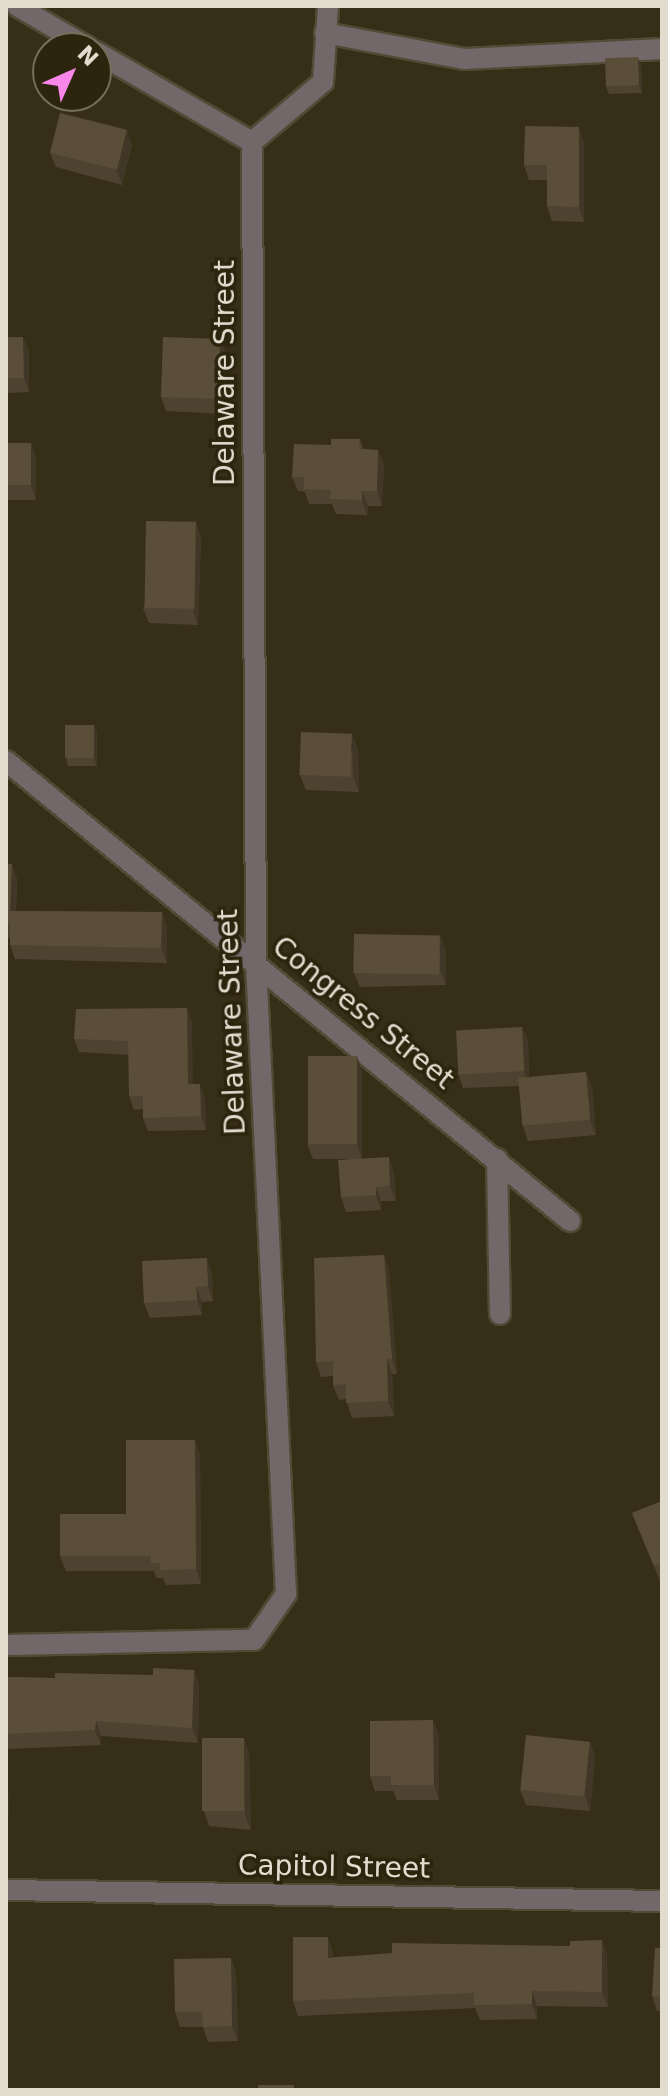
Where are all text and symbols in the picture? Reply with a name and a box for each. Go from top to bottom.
north arrow [32,32,112,112]
text: N [73,41,103,71]
street label: Delaware Street [208,260,242,486]
street label: Delaware Street [211,909,253,1135]
street label: Congress Street [266,930,460,1096]
street label: Capitol Street [238,1849,430,1885]

